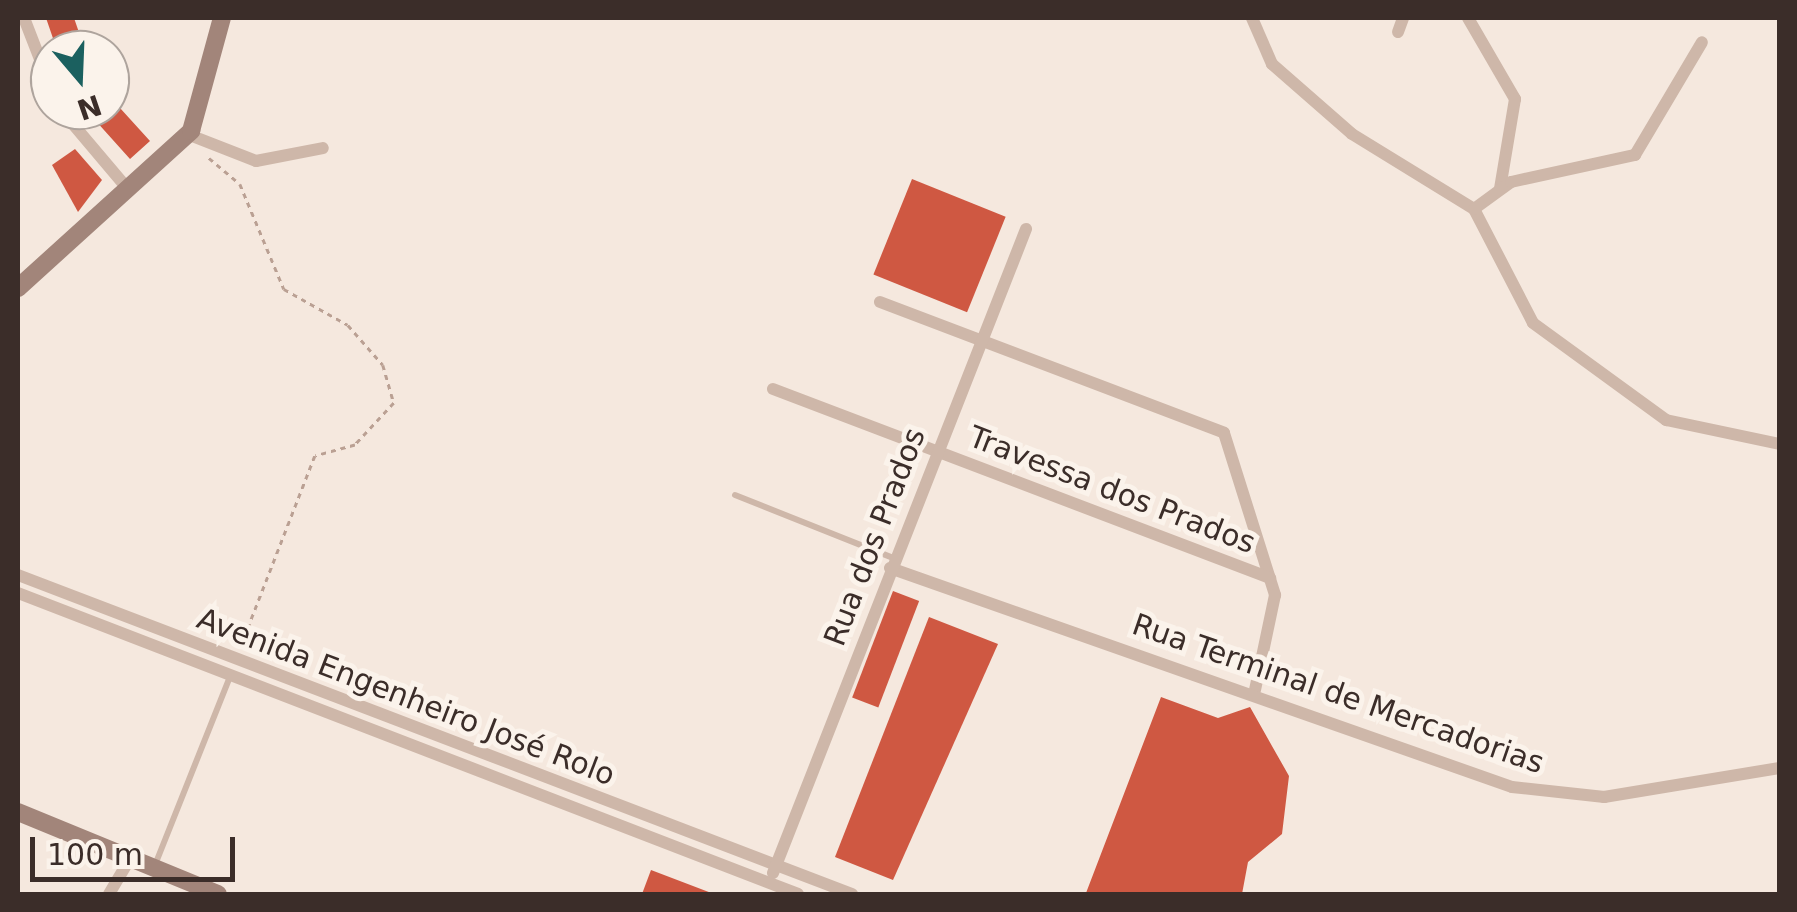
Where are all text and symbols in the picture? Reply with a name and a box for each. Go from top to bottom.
north arrow [30,30,130,130]
text: N [73,88,106,126]
street label: Travessa dos Prados [964,419,1260,561]
street label: Rua dos Prados [817,423,933,651]
street label: Avenida Engenheiro José Rolo [192,601,620,793]
street label: Rua Terminal de Mercadorias [1128,607,1548,781]
scale bar [35,817,240,879]
text: 100 m [47,837,143,872]

